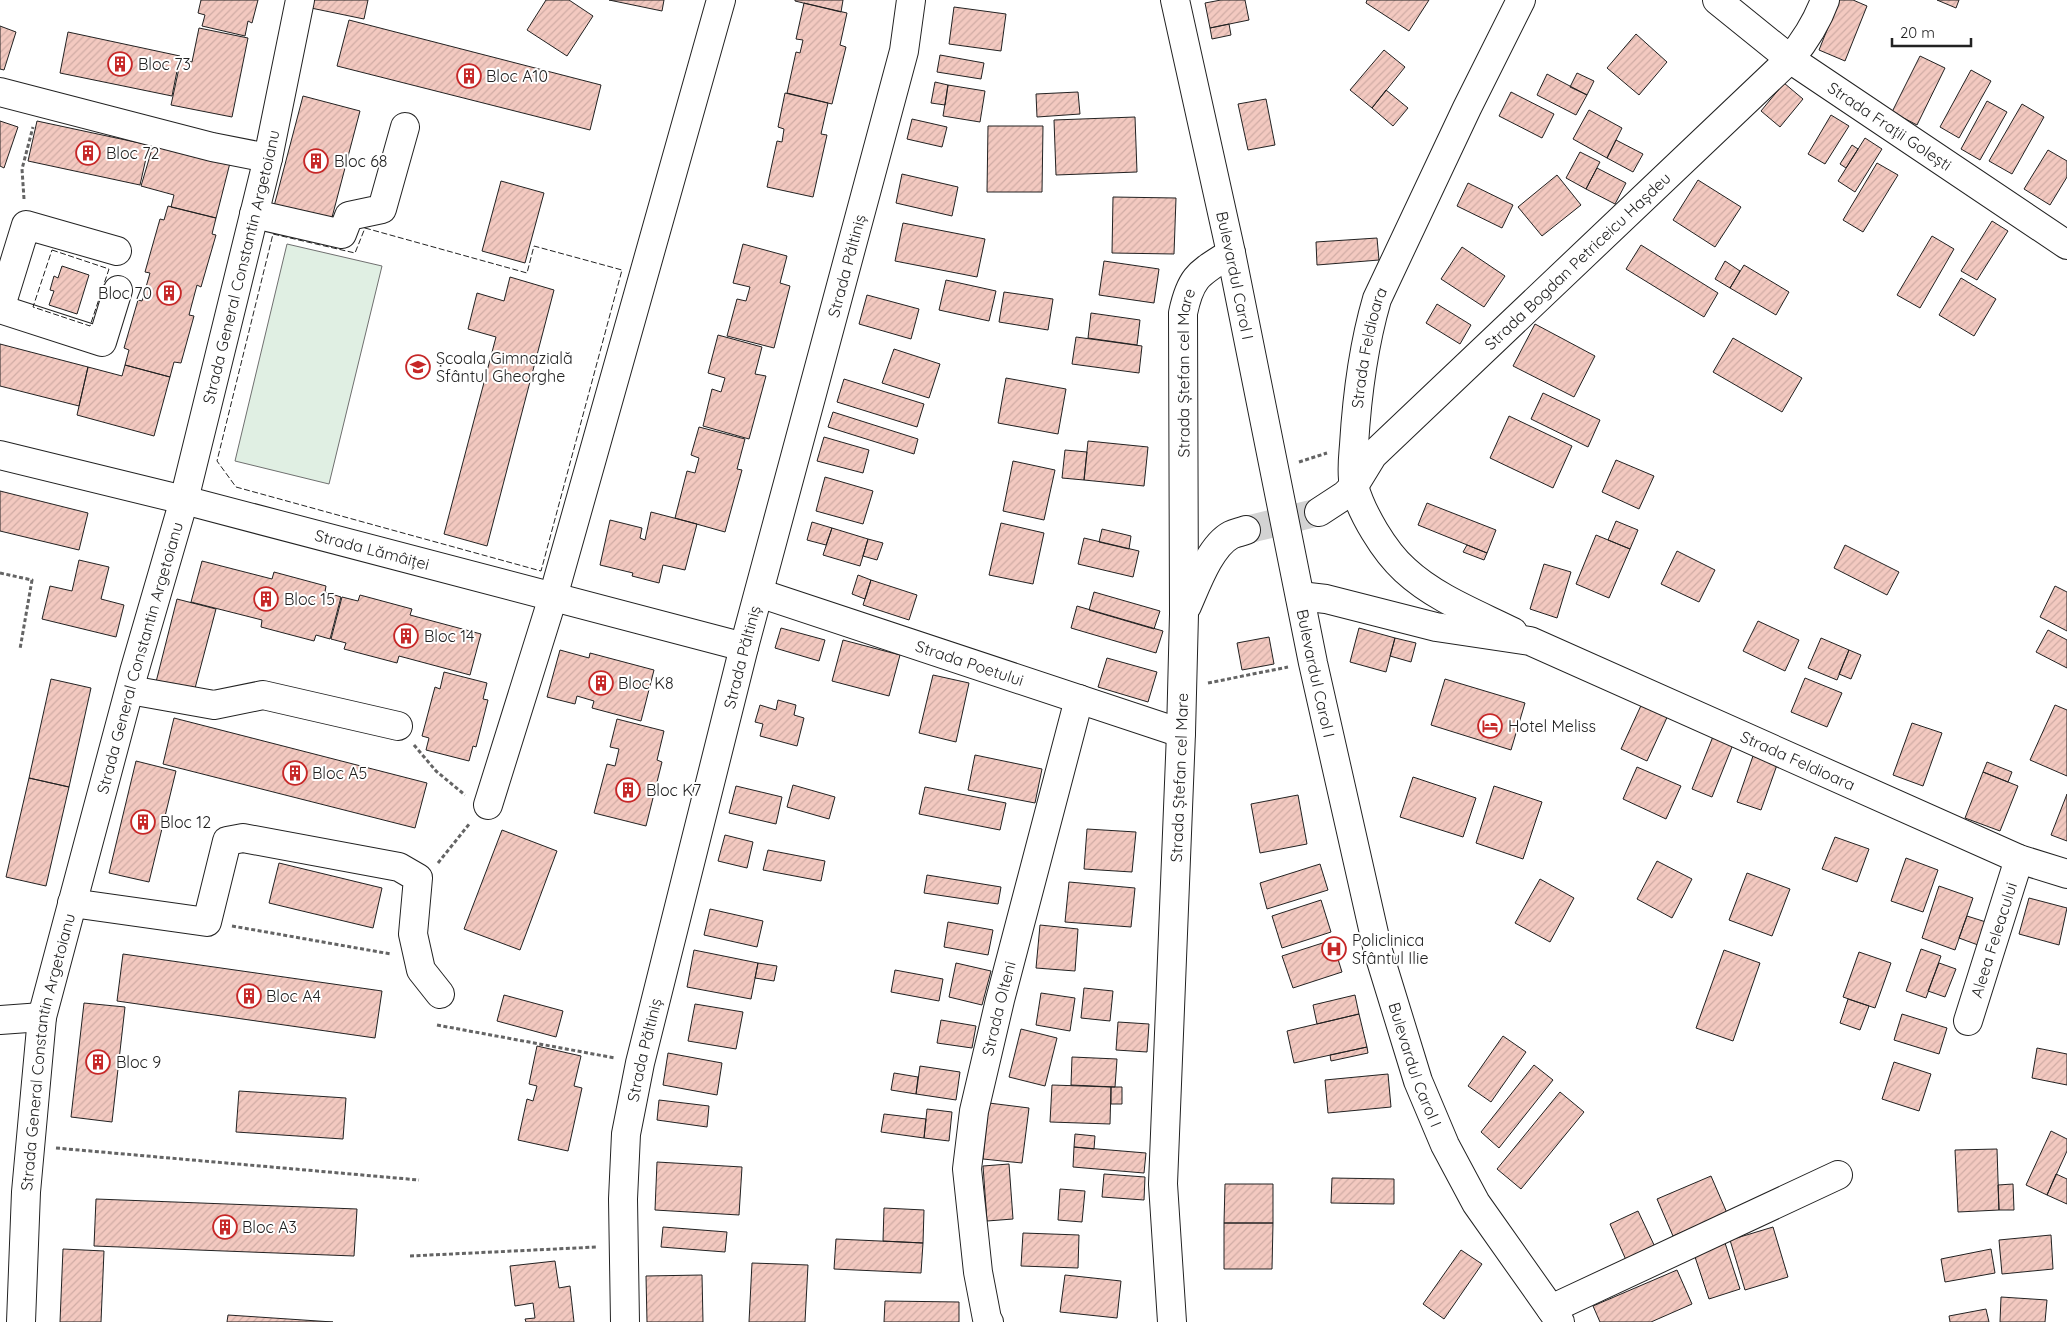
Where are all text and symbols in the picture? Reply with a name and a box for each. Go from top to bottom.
scale bar [1892,15,1971,47]
text: 20 m [1900,23,1935,42]
building icon: Bloc 73 [107,51,133,77]
place label: Bloc 73 [138,54,191,74]
building icon: Bloc A10 [456,63,482,89]
place label: Bloc A10 [486,66,548,86]
street label: Strada Frații Golești [1824,77,1955,175]
street label: Strada General Constantin Argetoianu [198,128,283,406]
building icon: Bloc 72 [75,140,101,166]
place label: Bloc 72 [106,143,159,163]
building icon: Bloc 68 [303,148,329,174]
place label: Bloc 68 [334,151,387,171]
street label: Strada Bogdan Petriceicu Hașdeu [1480,168,1675,354]
street label: Bulevardul Carol I [1212,209,1258,342]
street label: Strada Păltiniș [823,212,870,319]
building icon: Bloc 70 [156,280,182,306]
place label: Bloc 70 [98,283,152,303]
street label: Strada Feldioara [1347,284,1391,409]
street label: Strada Ștefan cel Mare [1173,285,1199,458]
place label: Școala Gimnazială Sfântul Gheorghe [436,348,573,386]
school or university icon: Școala Gimnazială Sfântul Gheorghe [405,354,431,380]
street label: Strada General Constantin Argetoianu [92,520,187,796]
street label: Strada Lămâiței [313,525,432,574]
building icon: Bloc 15 [253,586,279,612]
place label: Bloc 15 [284,589,335,609]
street label: Strada Păltiniș [719,603,765,711]
street label: Bulevardul Carol I [1292,607,1340,740]
building icon: Bloc 14 [393,623,419,649]
place label: Bloc 14 [424,626,474,646]
street label: Strada Poetului [913,636,1026,690]
building icon: Bloc K8 [588,670,614,696]
place label: Bloc K8 [618,673,674,693]
street label: Strada Ștefan cel Mare [1166,693,1192,863]
hotel icon: Hotel Meliss [1477,713,1503,739]
place label: Hotel Meliss [1508,716,1596,736]
street label: Strada Feldioara [1737,726,1858,795]
building icon: Bloc A5 [282,760,308,786]
place label: Bloc A5 [312,763,367,783]
building icon: Bloc K7 [615,777,641,803]
place label: Bloc K7 [646,780,701,800]
building icon: Bloc 12 [130,809,156,835]
place label: Bloc 12 [160,812,211,832]
street label: Aleea Feleacului [1966,880,2021,1000]
street label: Strada General Constantin Argetoianu [16,911,79,1192]
place label: Policlinica Sfântul Ilie [1352,930,1428,968]
hospital icon: Policlinica Sfântul Ilie [1321,936,1347,962]
street label: Strada Olteni [977,959,1020,1058]
building icon: Bloc A4 [236,983,262,1009]
place label: Bloc A4 [266,986,321,1006]
street label: Strada Păltiniș [623,996,666,1104]
street label: Bulevardul Carol I [1384,1000,1446,1130]
building icon: Bloc 9 [85,1049,111,1075]
place label: Bloc 9 [116,1052,161,1072]
building icon: Bloc A3 [212,1214,238,1240]
place label: Bloc A3 [242,1217,297,1237]

